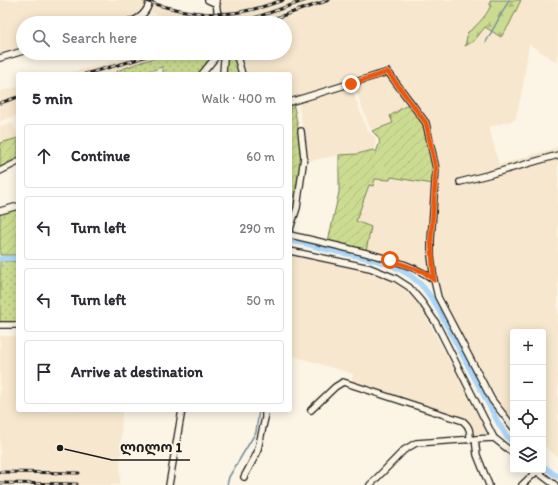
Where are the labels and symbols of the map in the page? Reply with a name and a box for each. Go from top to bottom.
route end [342,75,360,93]
route start [381,251,399,269]
callout: ლილო 1 [112,434,190,460]
text: ლილო 1 [120,439,183,456]

